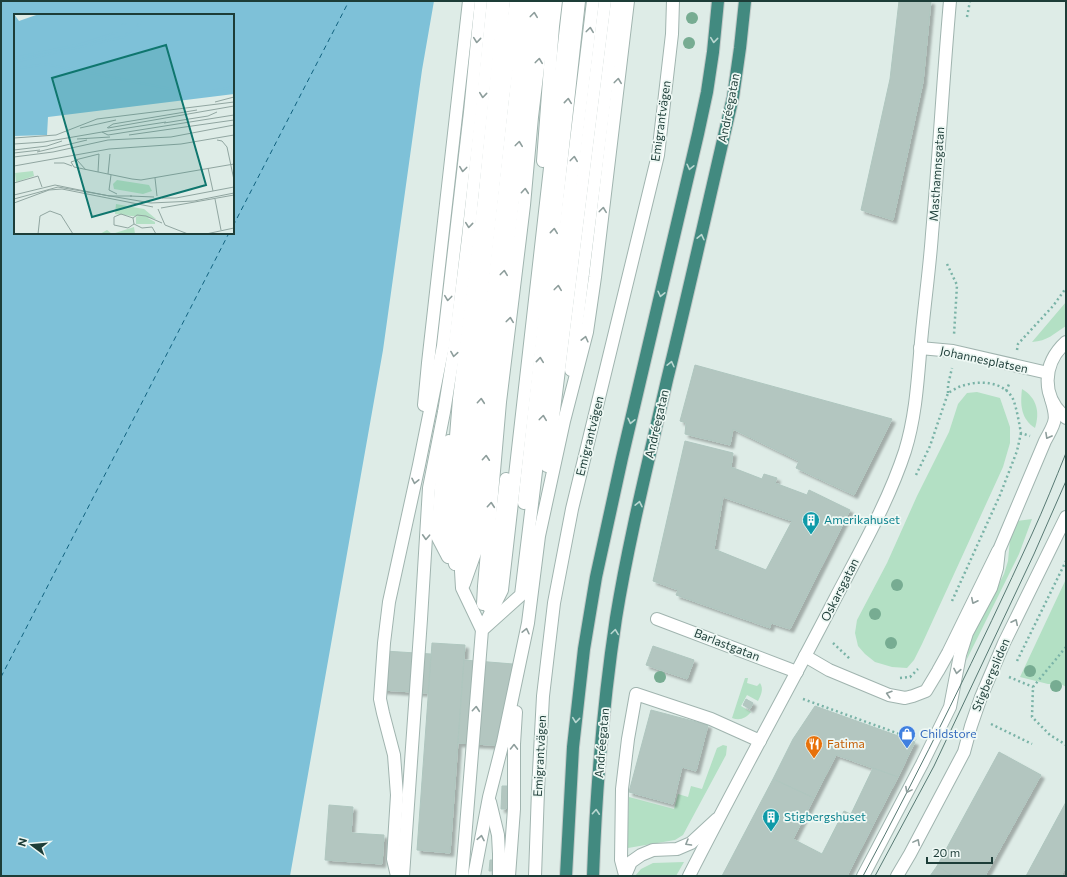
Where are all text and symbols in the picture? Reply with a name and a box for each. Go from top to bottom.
one-way arrow [529,11,538,18]
inset map [14,14,234,234]
one-way arrow [585,27,594,33]
one-way arrow [473,37,482,43]
one-way arrow [710,37,719,43]
one-way arrow [534,58,543,65]
street label: Andréegatan [714,72,742,144]
one-way arrow [613,78,622,84]
street label: Emigrantvägen [647,79,673,162]
one-way arrow [479,92,488,98]
one-way arrow [563,98,572,104]
street label: Masthamnsgatan [926,126,946,222]
one-way arrow [515,141,524,147]
one-way arrow [569,156,578,162]
one-way arrow [687,164,695,171]
one-way arrow [459,166,468,172]
one-way arrow [521,188,530,194]
one-way arrow [598,207,607,214]
one-way arrow [465,222,474,228]
one-way arrow [549,228,558,234]
one-way arrow [696,234,704,240]
one-way arrow [500,270,509,276]
one-way arrow [554,285,563,292]
one-way arrow [657,291,665,297]
one-way arrow [444,295,453,301]
one-way arrow [505,317,514,323]
one-way arrow [581,336,589,342]
street label: Johannesplatsen [939,343,1029,376]
one-way arrow [450,351,459,357]
one-way arrow [535,357,544,363]
one-way arrow [667,360,675,367]
street label: Andréegatan [641,388,671,460]
street label: Emigrantvägen [572,394,606,477]
one-way arrow [476,398,485,404]
one-way arrow [538,414,547,421]
one-way arrow [628,417,636,424]
one-way arrow [1045,432,1052,439]
one-way arrow [481,455,490,461]
one-way arrow [412,478,420,484]
one-way arrow [635,501,643,507]
one-way arrow [487,502,496,508]
building icon: Amerikahuset [801,510,821,535]
place label: Amerikahuset [824,512,900,526]
one-way arrow [422,534,431,540]
street label: Oskarsgatan [817,556,861,623]
one-way arrow [971,597,979,604]
one-way arrow [1010,619,1017,626]
street label: Barlastgatan [693,625,762,663]
one-way arrow [522,628,530,634]
one-way arrow [610,628,619,635]
street label: Stigbergsliden [968,636,1012,713]
one-way arrow [953,667,962,674]
one-way arrow [885,690,892,699]
one-way arrow [471,706,480,712]
street label: Andréegatan [591,707,611,778]
street label: Emigrantvägen [530,715,548,797]
one-way arrow [572,716,581,723]
shop icon: Childstore [897,724,917,749]
place label: Childstore [920,726,977,740]
restaurant icon: Fatima [804,734,824,759]
place label: Fatima [827,736,865,750]
one-way arrow [510,744,518,750]
one-way arrow [906,786,913,793]
building icon: Stigbergshuset [761,807,781,832]
one-way arrow [592,809,601,815]
place label: Stigbergshuset [784,809,866,823]
north arrow [12,825,52,865]
one-way arrow [476,834,485,841]
text: N [15,836,29,848]
one-way arrow [685,839,692,846]
one-way arrow [912,839,919,846]
scale bar [927,839,992,865]
text: 20 m [933,845,960,859]

